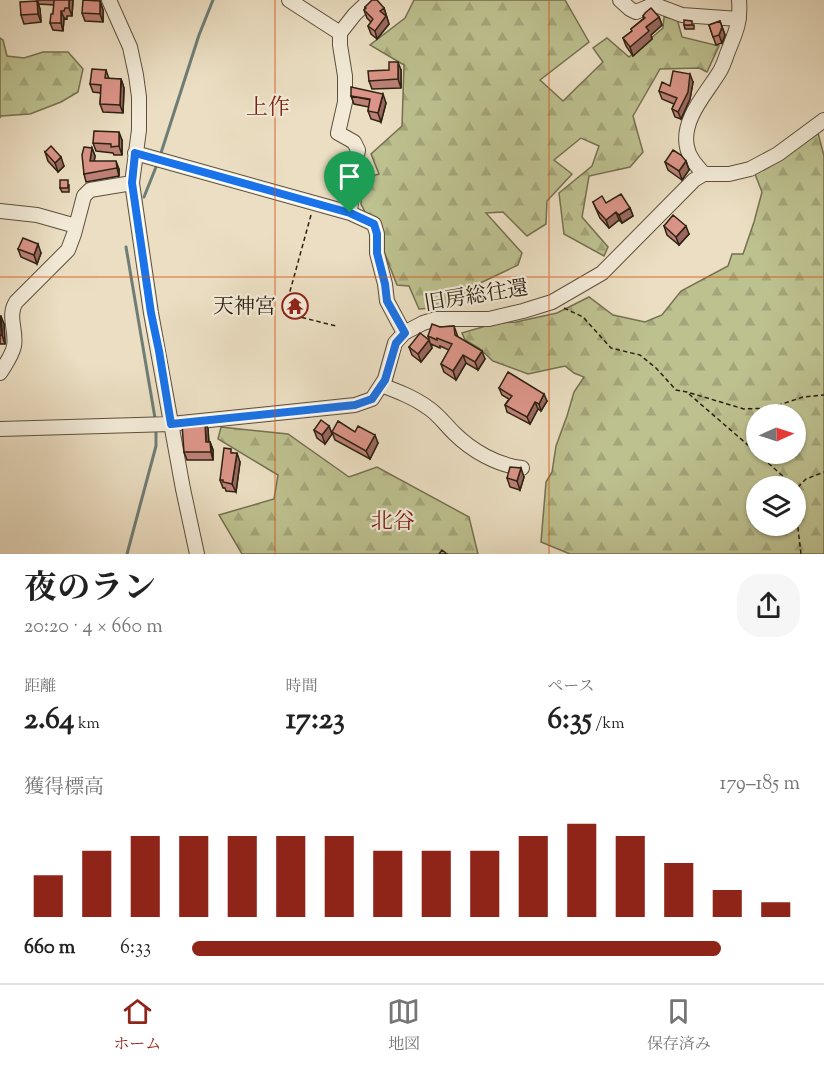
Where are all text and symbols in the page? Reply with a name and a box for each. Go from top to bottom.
district label: 上作 [246,93,290,125]
pin [324,151,375,213]
icon: arrive [333,160,366,193]
street label: 旧房総往還 [422,274,531,320]
temple icon: 天神宮 [280,291,310,321]
place label: 天神宮 [213,293,276,323]
north arrow [746,404,806,464]
map controls [746,404,806,536]
button: layers [746,476,806,536]
district label: 北谷 [371,507,415,539]
text: 夜のラン [24,566,156,614]
button: share [737,574,800,637]
text: 20:20 · 4 × 660 m [24,613,163,642]
text: 距離 [24,676,56,699]
text: 時間 [286,676,318,699]
text: ペース [547,676,595,699]
text: 2.64 [24,699,74,742]
text: 17:23 [286,699,345,742]
text: 6:35 [547,699,592,742]
text: km [74,713,100,736]
text: /km [592,713,624,736]
text: 179–185 m [720,770,800,799]
text: 獲得標高 [24,774,104,803]
text: 660 m [24,934,75,963]
text: 6:33 [120,934,151,963]
tab: ホーム [113,995,161,1057]
tab: 地図 [387,995,420,1057]
tab: 保存済み [647,995,711,1057]

